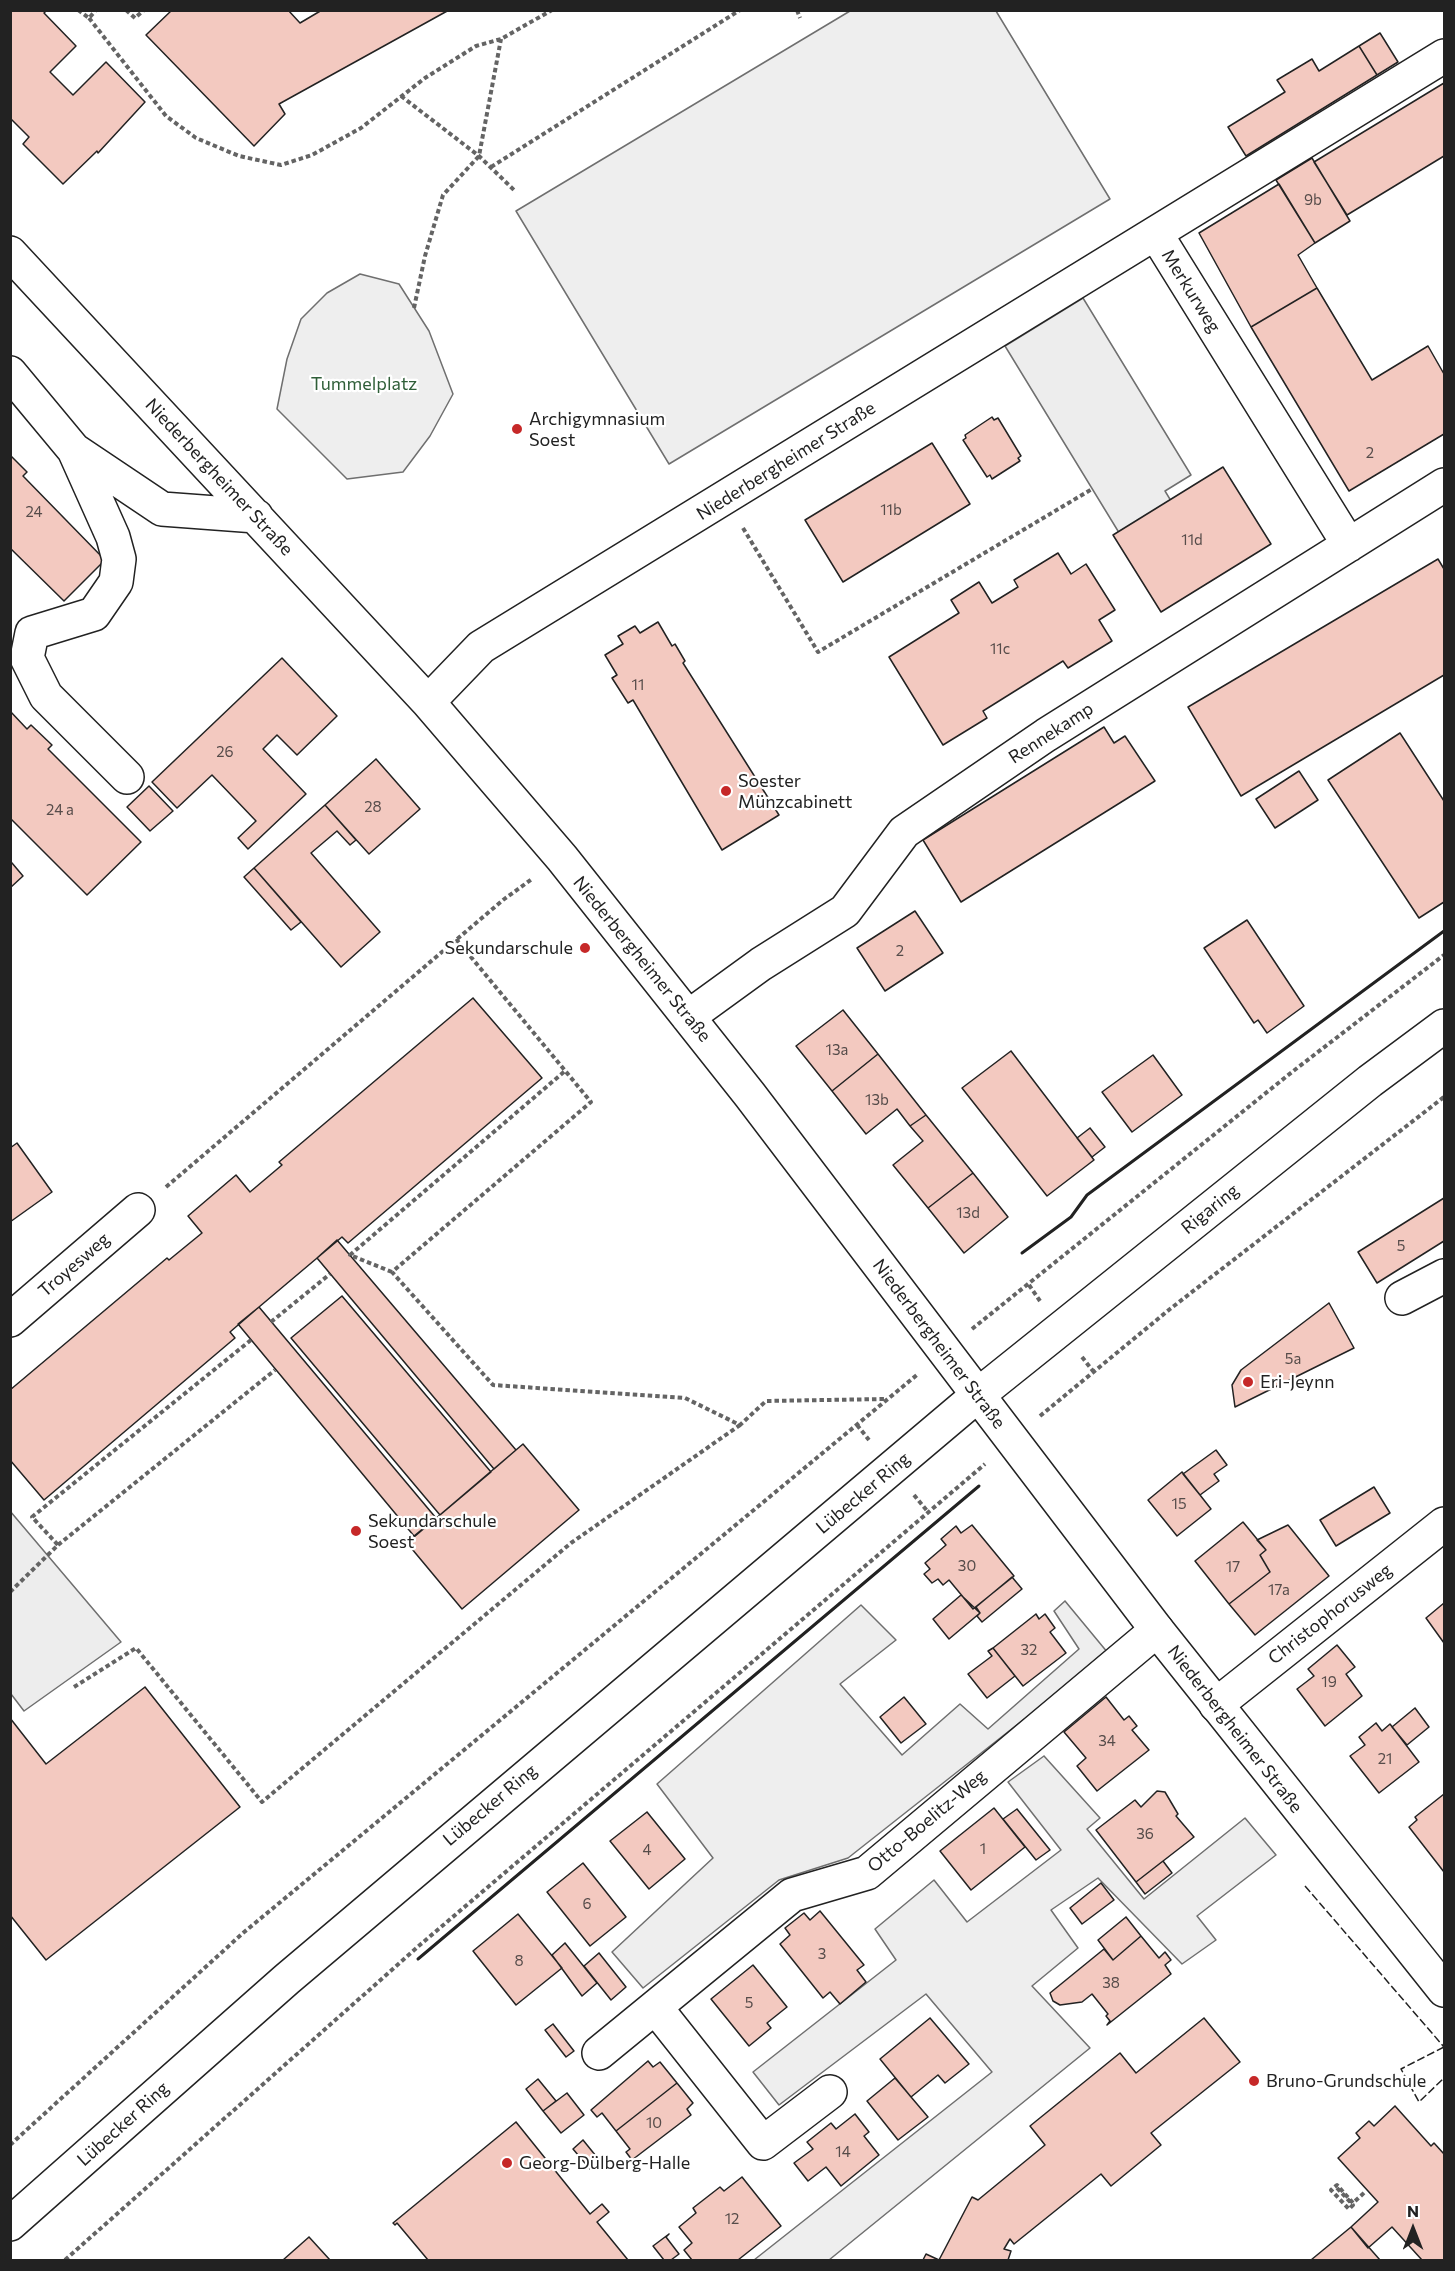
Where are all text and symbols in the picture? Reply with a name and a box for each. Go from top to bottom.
house number: 9b [1304,191,1322,209]
street label: Merkurweg [1157,245,1225,337]
park label: Tummelplatz [311,373,417,395]
street label: Niederbergheimer Straße [141,394,297,560]
street label: Niederbergheimer Straße [693,397,879,525]
place label: Archigymnasium Soest [529,408,665,450]
marker: Archigymnasium Soest [510,422,524,436]
house number: 2 [1366,444,1374,462]
house number: 11b [880,501,902,519]
house number: 24 [25,503,43,521]
house number: 11d [1181,531,1203,549]
house number: 11c [990,640,1010,658]
house number: 11 [632,676,644,694]
street label: Rennekamp [1005,698,1097,768]
house number: 26 [216,743,234,761]
place label: Soester Münzcabinett [738,770,853,812]
marker: Soester Münzcabinett [719,784,733,798]
house number: 28 [364,798,382,816]
house number: 24 a [46,801,74,819]
street label: Niederbergheimer Straße [569,872,715,1046]
place label: Sekundarschule [445,937,573,959]
marker: Sekundarschule [578,941,592,955]
house number: 2 [896,942,904,960]
house number: 13a [826,1041,848,1059]
house number: 13b [865,1091,889,1109]
street label: Rigaring [1177,1179,1243,1239]
house number: 13d [956,1204,980,1222]
street label: Troyesweg [34,1228,114,1302]
house number: 5 [1397,1237,1405,1255]
street label: Niederbergheimer Straße [868,1255,1010,1433]
house number: 5a [1285,1350,1301,1368]
place label: Eri-Jeynn [1260,1371,1335,1393]
marker: Eri-Jeynn [1241,1375,1255,1389]
street label: Lübecker Ring [812,1448,914,1538]
house number: 15 [1171,1495,1187,1513]
place label: Sekundarschule Soest [368,1510,496,1552]
marker: Sekundarschule Soest [349,1524,363,1538]
house number: 30 [958,1557,976,1575]
house number: 17 [1226,1558,1240,1576]
street label: Christophorusweg [1264,1559,1396,1669]
house number: 17a [1268,1581,1290,1599]
house number: 32 [1021,1641,1037,1659]
street label: Niederbergheimer Straße [1163,1641,1307,1817]
house number: 19 [1321,1673,1337,1691]
house number: 34 [1098,1732,1116,1750]
house number: 21 [1378,1750,1392,1768]
street label: Lübecker Ring [439,1760,541,1850]
street label: Otto-Boelitz-Weg [863,1765,991,1877]
house number: 36 [1136,1825,1154,1843]
house number: 1 [980,1840,986,1858]
house number: 4 [643,1841,651,1859]
house number: 6 [582,1895,592,1913]
house number: 3 [818,1945,826,1963]
house number: 8 [514,1952,524,1970]
house number: 38 [1102,1974,1120,1992]
house number: 5 [745,1994,753,2012]
place label: Bruno-Grundschule [1266,2070,1426,2092]
marker: Bruno-Grundschule [1247,2074,1261,2088]
street label: Lübecker Ring [73,2077,173,2171]
house number: 10 [646,2114,662,2132]
house number: 14 [835,2143,851,2161]
place label: Georg-Dülberg-Halle [519,2152,690,2174]
marker: Georg-Dülberg-Halle [500,2156,514,2170]
north arrow [1383,2199,1443,2259]
text: N [1407,2201,1419,2220]
house number: 12 [725,2210,739,2228]

